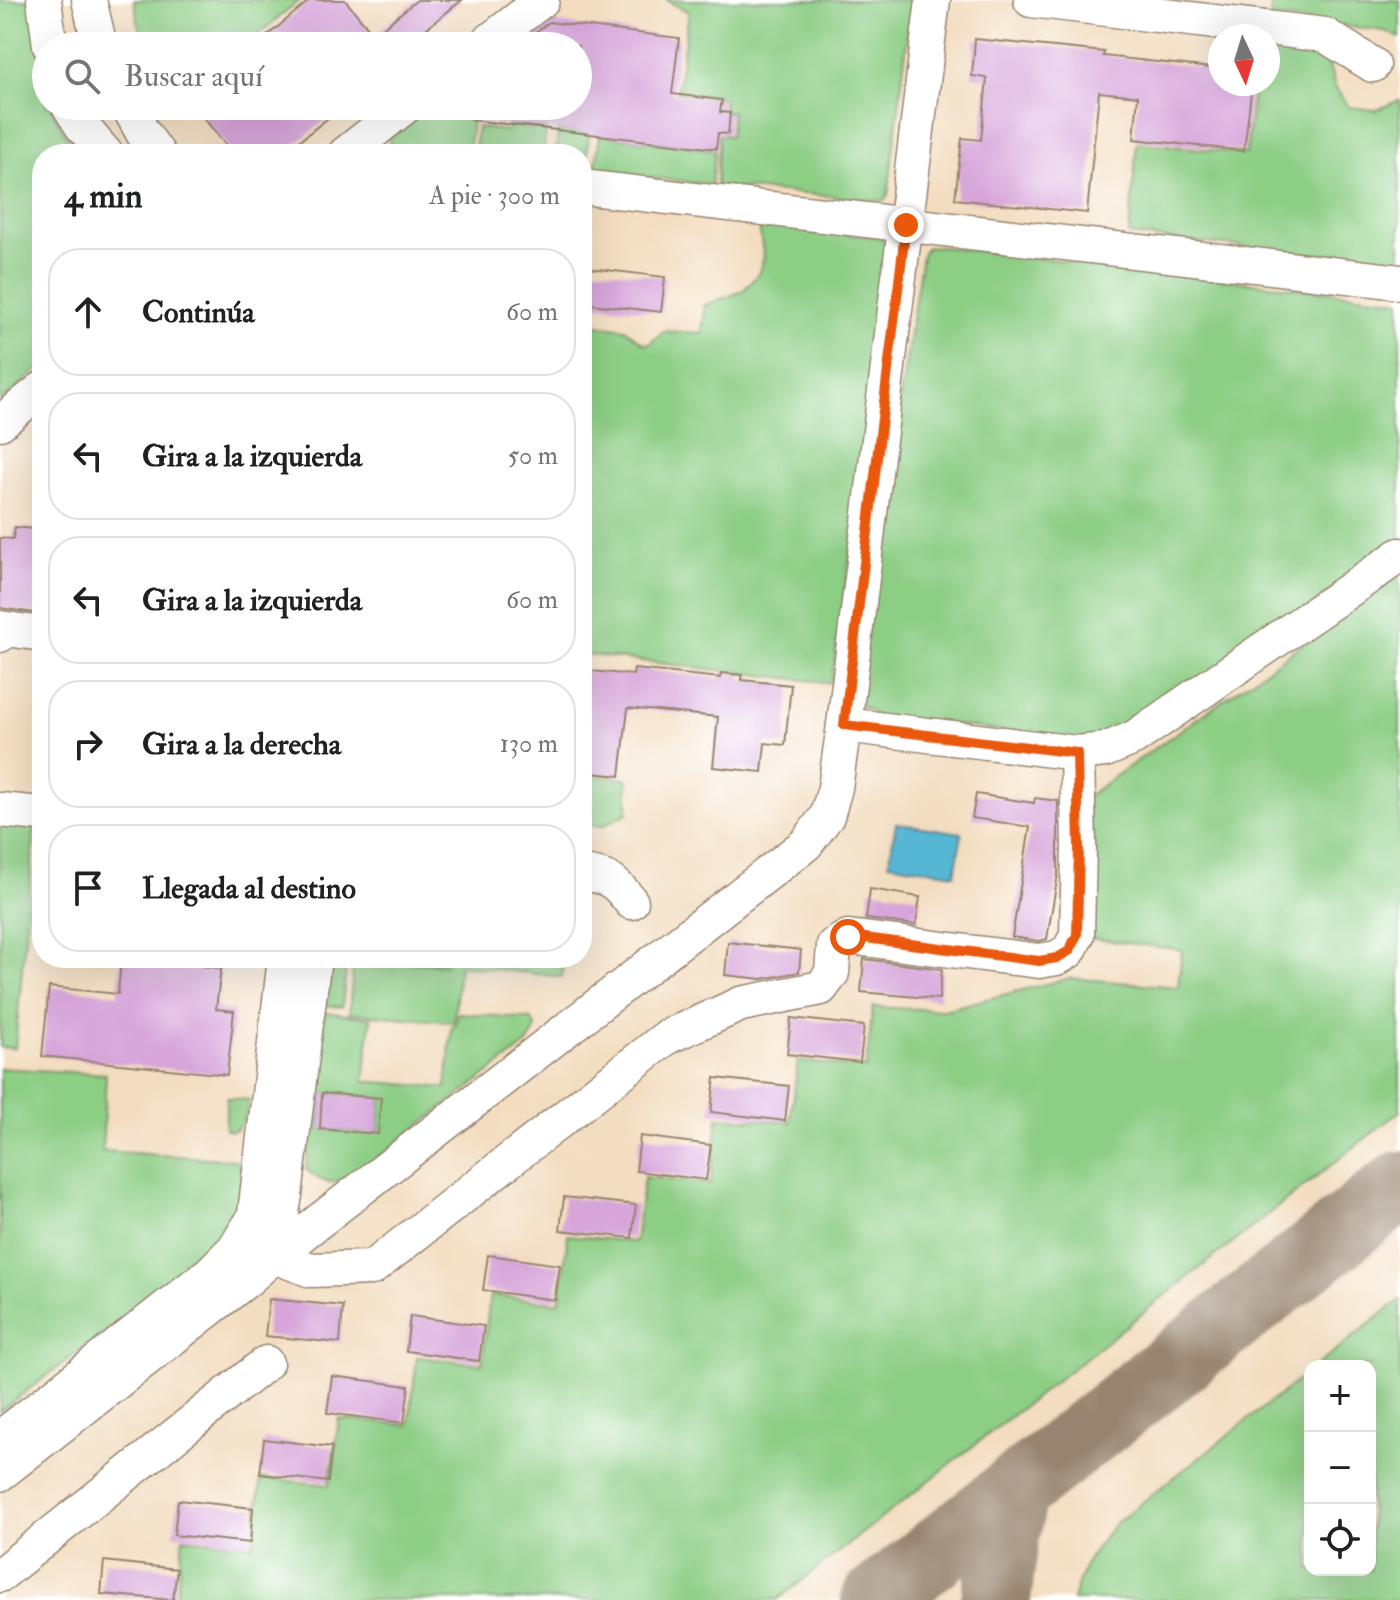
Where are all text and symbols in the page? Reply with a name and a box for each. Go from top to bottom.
north arrow [1208,24,1280,96]
search box [32,32,592,120]
icon: search [60,54,104,98]
text: Buscar aquí [124,58,263,95]
text: 4 min [64,175,142,218]
text: A pie · 300 m [429,180,560,212]
route end [888,207,924,243]
icon: ahead [66,290,110,334]
text: Continúa [142,294,255,331]
text: 60 m [506,296,558,328]
icon: left [66,434,110,478]
text: Gira a la izquierda [142,438,362,475]
text: 50 m [508,440,558,472]
icon: left [66,578,110,622]
text: Gira a la izquierda [142,582,362,619]
text: 60 m [506,584,558,616]
icon: right [66,722,110,766]
text: Gira a la derecha [142,726,341,763]
text: 130 m [500,728,558,760]
icon: arrive [66,866,110,910]
text: Llegada al destino [142,870,356,907]
route start [830,919,866,955]
map controls [1304,1360,1376,1576]
button: + [1304,1360,1376,1432]
button: − [1304,1432,1376,1504]
button: locate [1304,1504,1376,1576]

